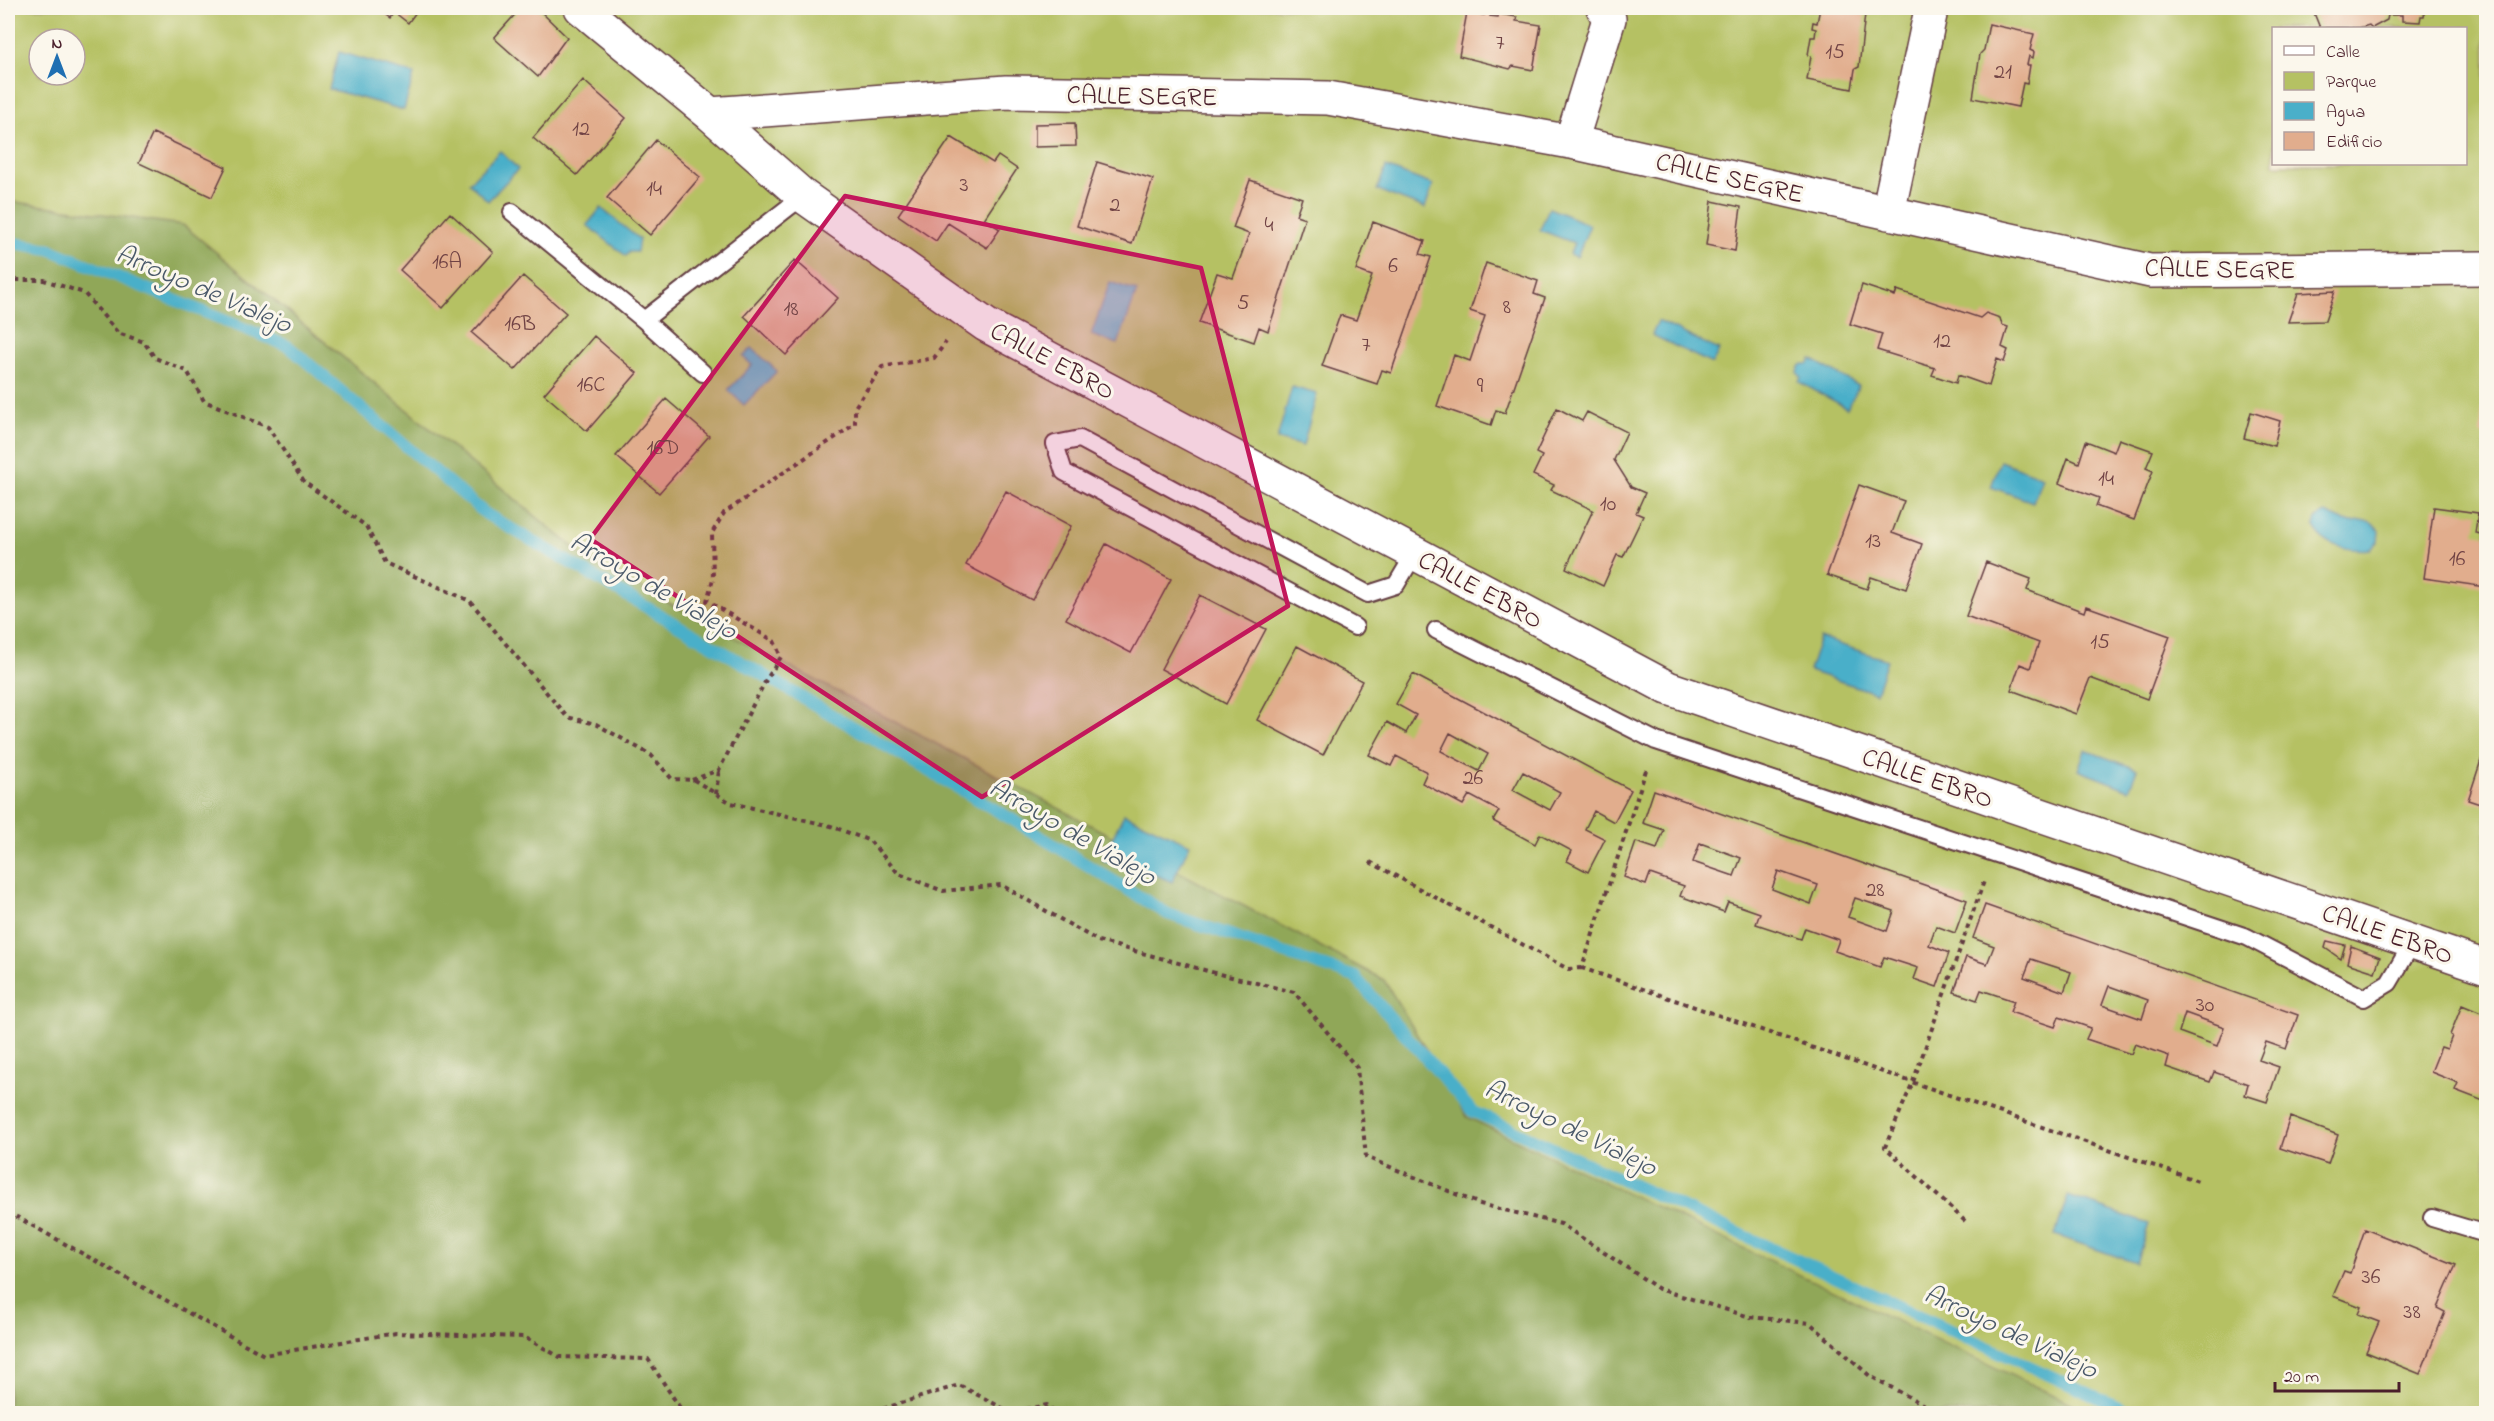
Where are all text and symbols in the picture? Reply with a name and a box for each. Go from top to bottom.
north arrow [27,27,87,87]
legend [2272,27,2467,165]
house number: 7 [1495,28,1505,60]
text: N [52,32,63,56]
house number: 15 [1825,37,1845,69]
text: Calle [2326,40,2361,66]
house number: 21 [1994,57,2012,89]
text: Parque [2326,70,2377,96]
street label: CALLE SEGRE [1066,78,1218,118]
text: Agua [2326,100,2365,127]
house number: 12 [572,114,590,146]
text: Edificio [2326,130,2382,156]
street label: CALLE SEGRE [1652,144,1807,215]
house number: 3 [959,170,969,202]
house number: 14 [646,174,662,206]
house number: 2 [1110,190,1121,222]
house number: 4 [1264,210,1274,242]
water label: Arroyo de Vialejo [109,236,298,345]
house number: 16A [432,247,462,279]
house number: 6 [1388,251,1398,283]
street label: CALLE SEGRE [2144,251,2296,291]
house number: 5 [1237,288,1249,320]
house number: 8 [1503,292,1511,324]
house number: 18 [783,294,799,326]
house number: 16B [504,309,536,341]
street label: CALLE EBRO [982,314,1121,412]
house number: 12 [1933,326,1951,358]
house number: 7 [1361,330,1371,362]
house number: 16C [577,370,605,402]
house number: 9 [1477,371,1484,403]
house number: 16D [647,433,679,465]
house number: 14 [2098,464,2114,496]
house number: 10 [1600,489,1616,521]
water label: Arroyo de Vialejo [562,523,745,651]
house number: 13 [1865,526,1881,558]
street label: CALLE EBRO [1410,543,1549,641]
house number: 16 [2449,544,2466,576]
house number: 15 [2090,627,2110,659]
street label: CALLE EBRO [1856,740,1998,820]
house number: 26 [1463,763,1484,795]
water label: Arroyo de Vialejo [981,769,1164,897]
house number: 28 [1865,875,1885,907]
street label: CALLE EBRO [2316,896,2458,976]
house number: 30 [2196,990,2214,1022]
water label: Arroyo de Vialejo [1477,1071,1664,1188]
house number: 36 [2362,1262,2381,1294]
water label: Arroyo de Vialejo [1917,1276,2104,1391]
house number: 38 [2403,1297,2421,1329]
scale bar [2275,1355,2400,1393]
text: 20 m [2284,1365,2319,1391]

